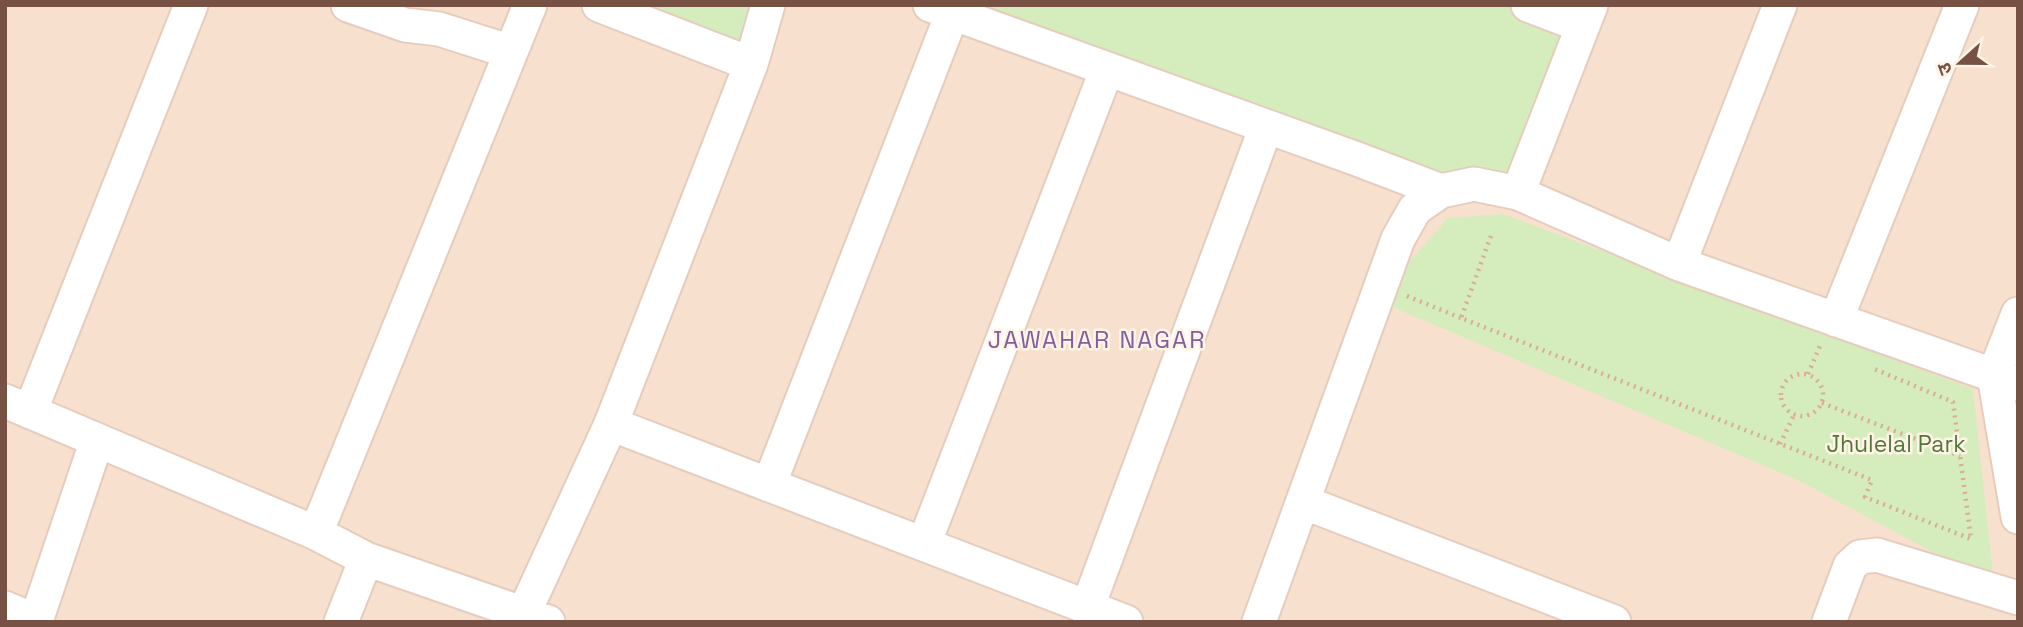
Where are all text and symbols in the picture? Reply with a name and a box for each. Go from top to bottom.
north arrow [1925,28,1995,98]
text: उ [1931,58,1958,79]
district label: JAWAHAR NAGAR [988,324,1206,355]
park label: Jhulelal Park [1826,429,1966,459]

